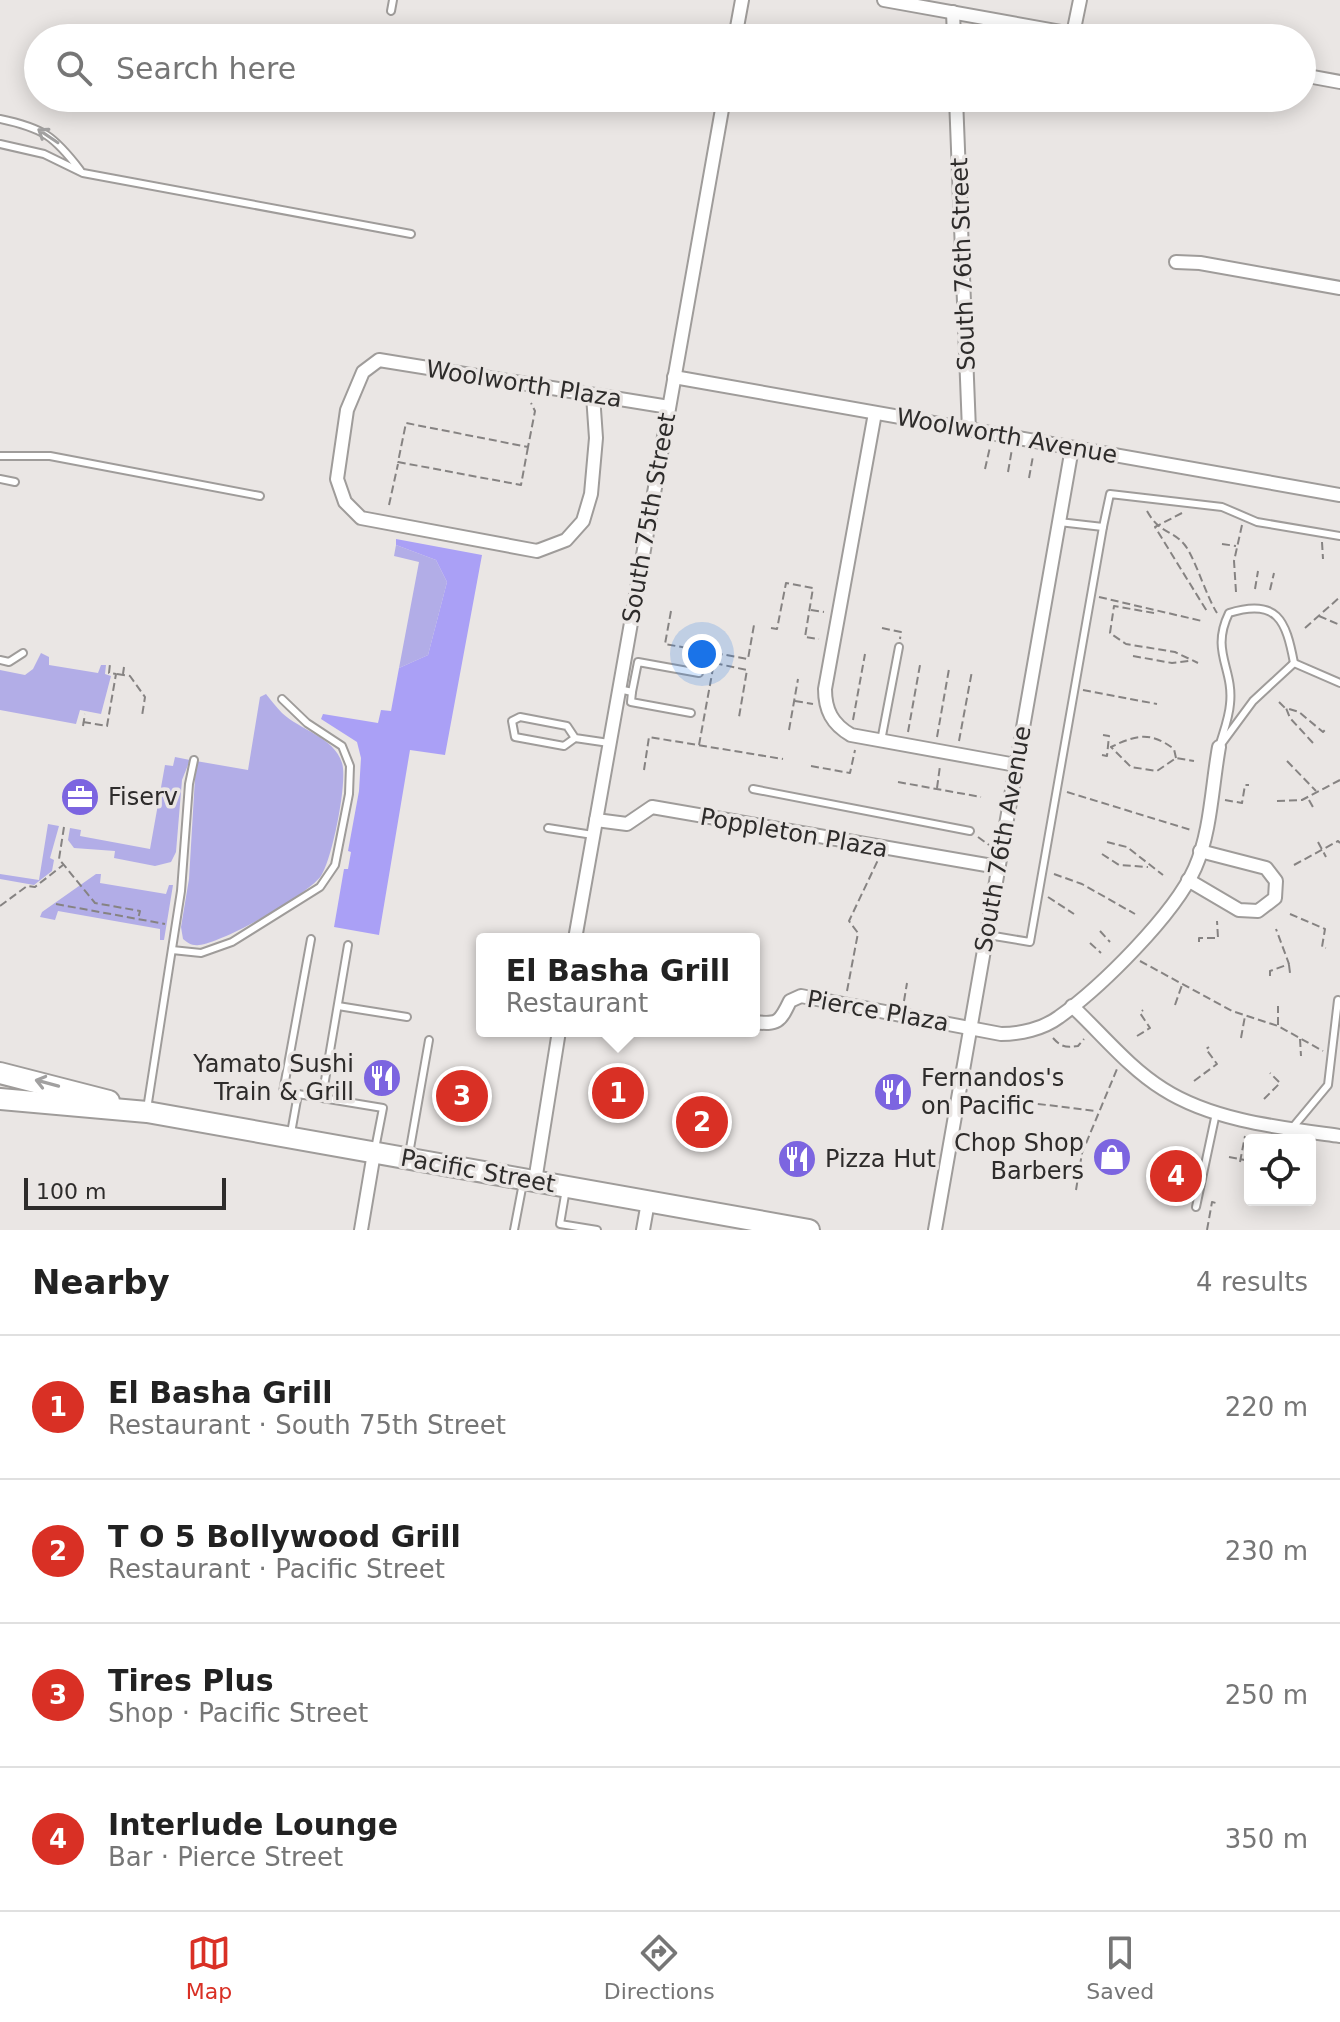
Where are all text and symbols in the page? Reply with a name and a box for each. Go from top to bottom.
search box [24,24,1316,112]
icon: search [52,46,96,90]
text: Search here [116,51,296,86]
one-way arrow [38,128,59,145]
street label: South 76th Street [945,157,981,371]
street label: Woolworth Plaza [424,355,624,413]
street label: Woolworth Avenue [894,403,1120,469]
street label: South 75th Street [617,411,681,625]
your location [682,634,722,674]
street label: South 76th Avenue [969,724,1037,954]
office icon: Fiserv [59,776,101,818]
place label: Fiserv [108,783,178,811]
street label: Poppleton Plaza [698,803,890,863]
popup [476,933,760,1037]
text: El Basha Grill [506,953,730,988]
street label: Pierce Plaza [805,985,951,1037]
text: Restaurant [506,988,648,1018]
place label: Yamato Sushi Train & Grill [192,1050,354,1106]
restaurant icon: Yamato Sushi Train & Grill [361,1057,403,1099]
pin: 1 [592,1063,644,1123]
place label: Fernandos's on Pacific [921,1064,1064,1120]
pin: 3 [436,1066,488,1126]
restaurant icon: Fernandos's on Pacific [872,1071,914,1113]
one-way arrow [34,1075,60,1090]
pin: 2 [676,1092,728,1152]
place label: Chop Shop Barbers [954,1129,1084,1185]
map controls [1244,1134,1316,1206]
button: locate [1244,1134,1316,1206]
shop icon: Chop Shop Barbers [1091,1136,1133,1178]
restaurant icon: Pizza Hut [776,1138,818,1180]
street label: Pacific Street [398,1144,558,1198]
place label: Pizza Hut [825,1145,936,1173]
pin: 4 [1150,1146,1202,1206]
scale bar [24,1174,226,1210]
text: 100 m [36,1179,106,1204]
text: Nearby [32,1262,170,1302]
text: 4 results [1196,1267,1308,1297]
text: El Basha Grill [108,1375,333,1410]
text: 1 [49,1392,67,1422]
text: 220 m [1225,1392,1308,1422]
text: Restaurant · South 75th Street [108,1410,506,1440]
text: T O 5 Bollywood Grill [108,1519,461,1554]
text: 2 [49,1536,67,1566]
text: 230 m [1225,1536,1308,1566]
text: Restaurant · Pacific Street [108,1554,445,1584]
text: Tires Plus [108,1663,274,1698]
text: 3 [49,1680,67,1710]
text: 250 m [1225,1680,1308,1710]
text: Shop · Pacific Street [108,1698,368,1728]
text: Interlude Lounge [108,1807,398,1842]
text: 4 [49,1824,67,1854]
text: 350 m [1225,1824,1308,1854]
text: Bar · Pierce Street [108,1842,343,1872]
tab: Map [186,1931,232,2004]
tab: Directions [604,1931,715,2004]
tab: Saved [1086,1931,1154,2004]

